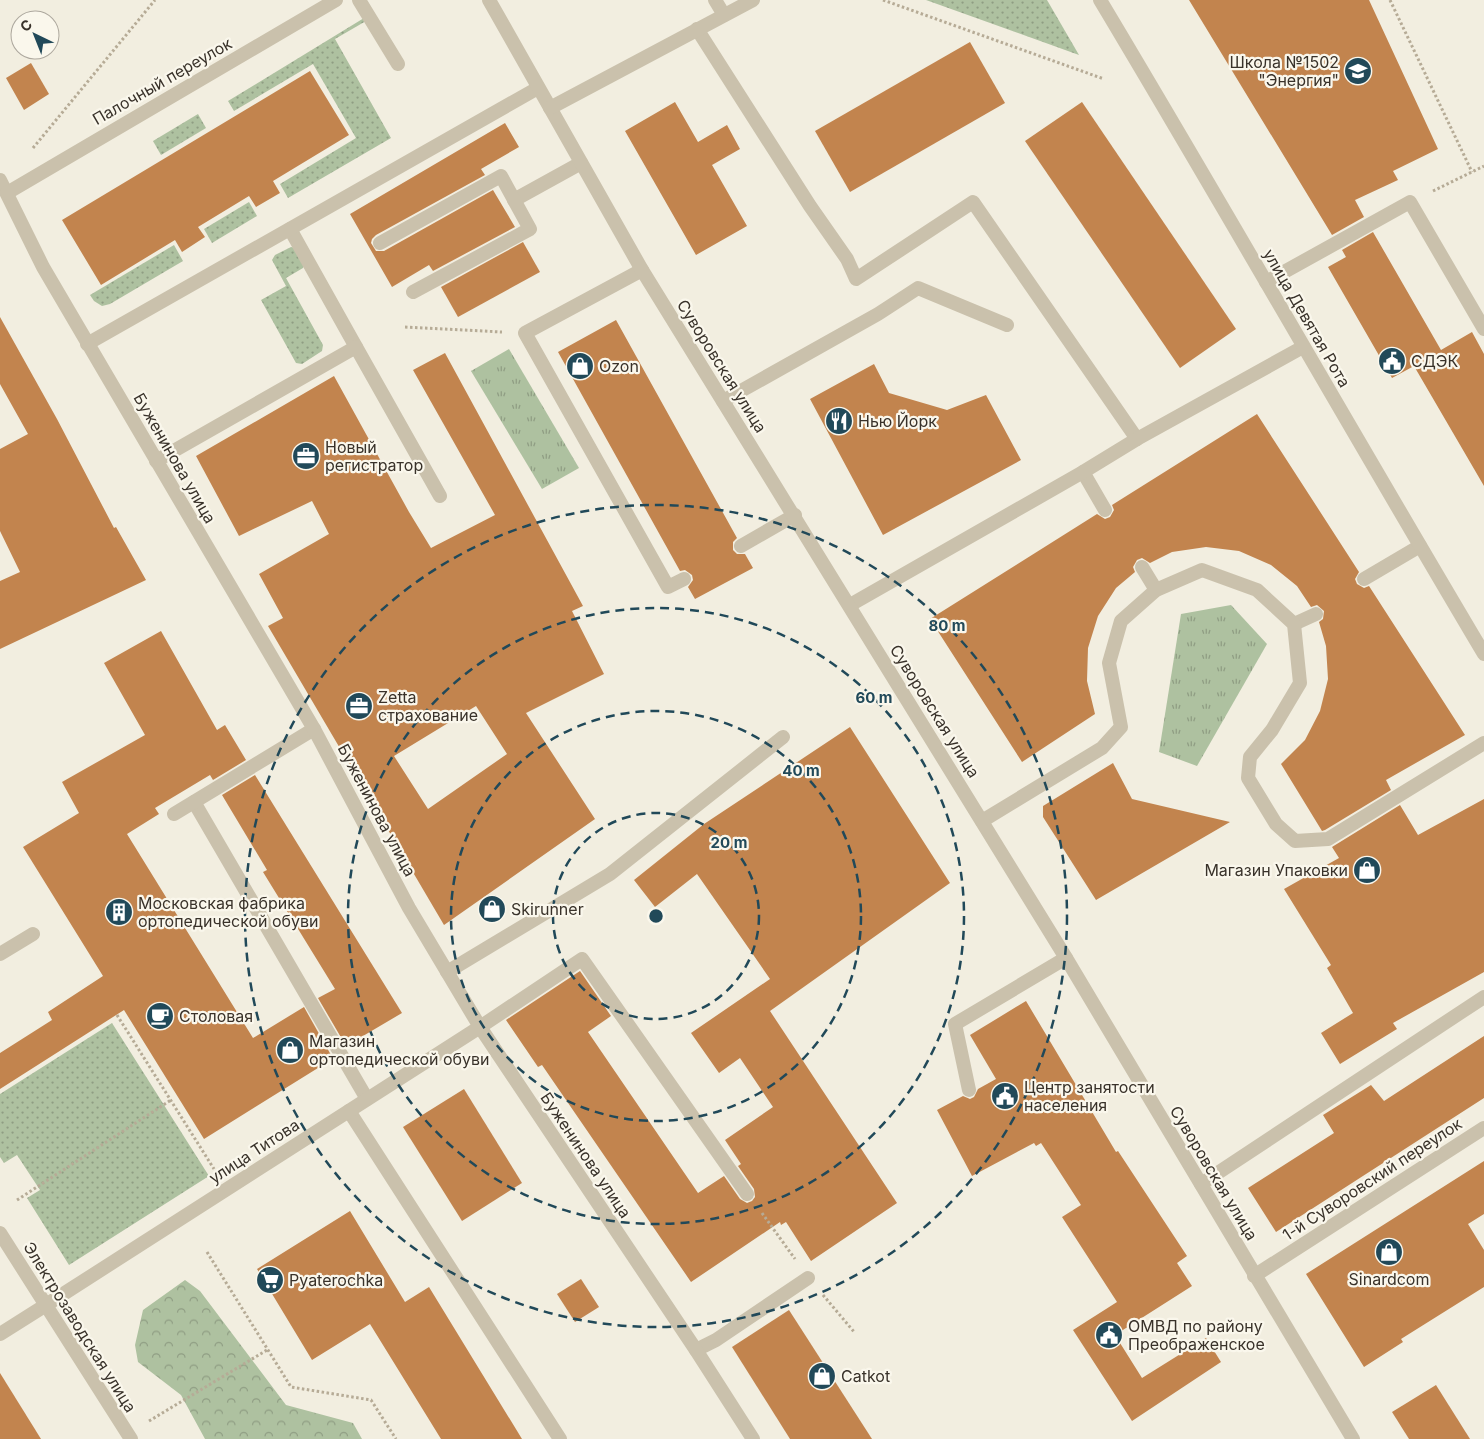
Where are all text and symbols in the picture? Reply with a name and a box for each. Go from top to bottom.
north arrow [10,10,60,60]
text: С [16,15,35,35]
street label: Палочный переулок [89,33,236,129]
place label: Школа №1502 "Энергия" [1230,52,1339,90]
school or university icon: Школа №1502 "Энергия" [1343,56,1373,86]
street label: улица Девятая Рота [1259,245,1355,391]
street label: Суворовская улица [673,296,771,436]
public building icon: СДЭК [1377,346,1407,376]
shop icon: Ozon [565,351,595,381]
place label: СДЭК [1411,351,1458,371]
place label: Ozon [599,356,639,376]
street label: Буженинова улица [130,389,220,527]
restaurant icon: Нью Йорк [824,406,854,436]
place label: Нью Йорк [858,411,937,431]
place label: Новый регистратор [325,437,423,475]
office icon: Новый регистратор [291,441,321,471]
text: 80 m [928,616,966,635]
street label: Суворовская улица [886,641,984,781]
place label: Zetta страхование [378,687,478,725]
text: 60 m [855,688,893,707]
office icon: Zetta страхование [344,691,374,721]
street label: Буженинова улица [334,740,420,880]
text: 40 m [782,761,820,780]
text: 20 m [711,833,747,852]
shop icon: Магазин Упаковки [1352,855,1382,885]
place label: Магазин Упаковки [1204,860,1348,880]
place label: Московская фабрика ортопедической обуви [138,893,319,931]
shop icon: Skirunner [477,894,507,924]
building icon: Московская фабрика ортопедической обуви [104,897,134,927]
place label: Skirunner [511,899,584,919]
centre of rings [647,907,665,925]
cafe icon: Столовая [145,1001,175,1031]
place label: Столовая [179,1006,253,1026]
place label: Магазин ортопедической обуви [309,1031,490,1069]
shop icon: Магазин ортопедической обуви [275,1035,305,1065]
place label: Центр занятости населения [1024,1077,1155,1115]
public building icon: Центр занятости населения [990,1081,1020,1111]
street label: Буженинова улица [537,1088,635,1222]
street label: Суворовская улица [1166,1102,1262,1244]
street label: 1-й Суворовский переулок [1278,1113,1466,1245]
street label: улица Титова [205,1114,303,1188]
shop icon: Sinardcom [1374,1237,1404,1267]
street label: Электрозаводская улица [19,1238,141,1416]
supermarket icon: Pyaterochka [255,1265,285,1295]
place label: Sinardcom [1349,1269,1429,1289]
place label: Pyaterochka [289,1270,383,1290]
place label: ОМВД по району Преображенское [1128,1316,1265,1354]
public building icon: ОМВД по району Преображенское [1094,1320,1124,1350]
shop icon: Catkot [807,1361,837,1391]
place label: Catkot [841,1366,890,1386]

